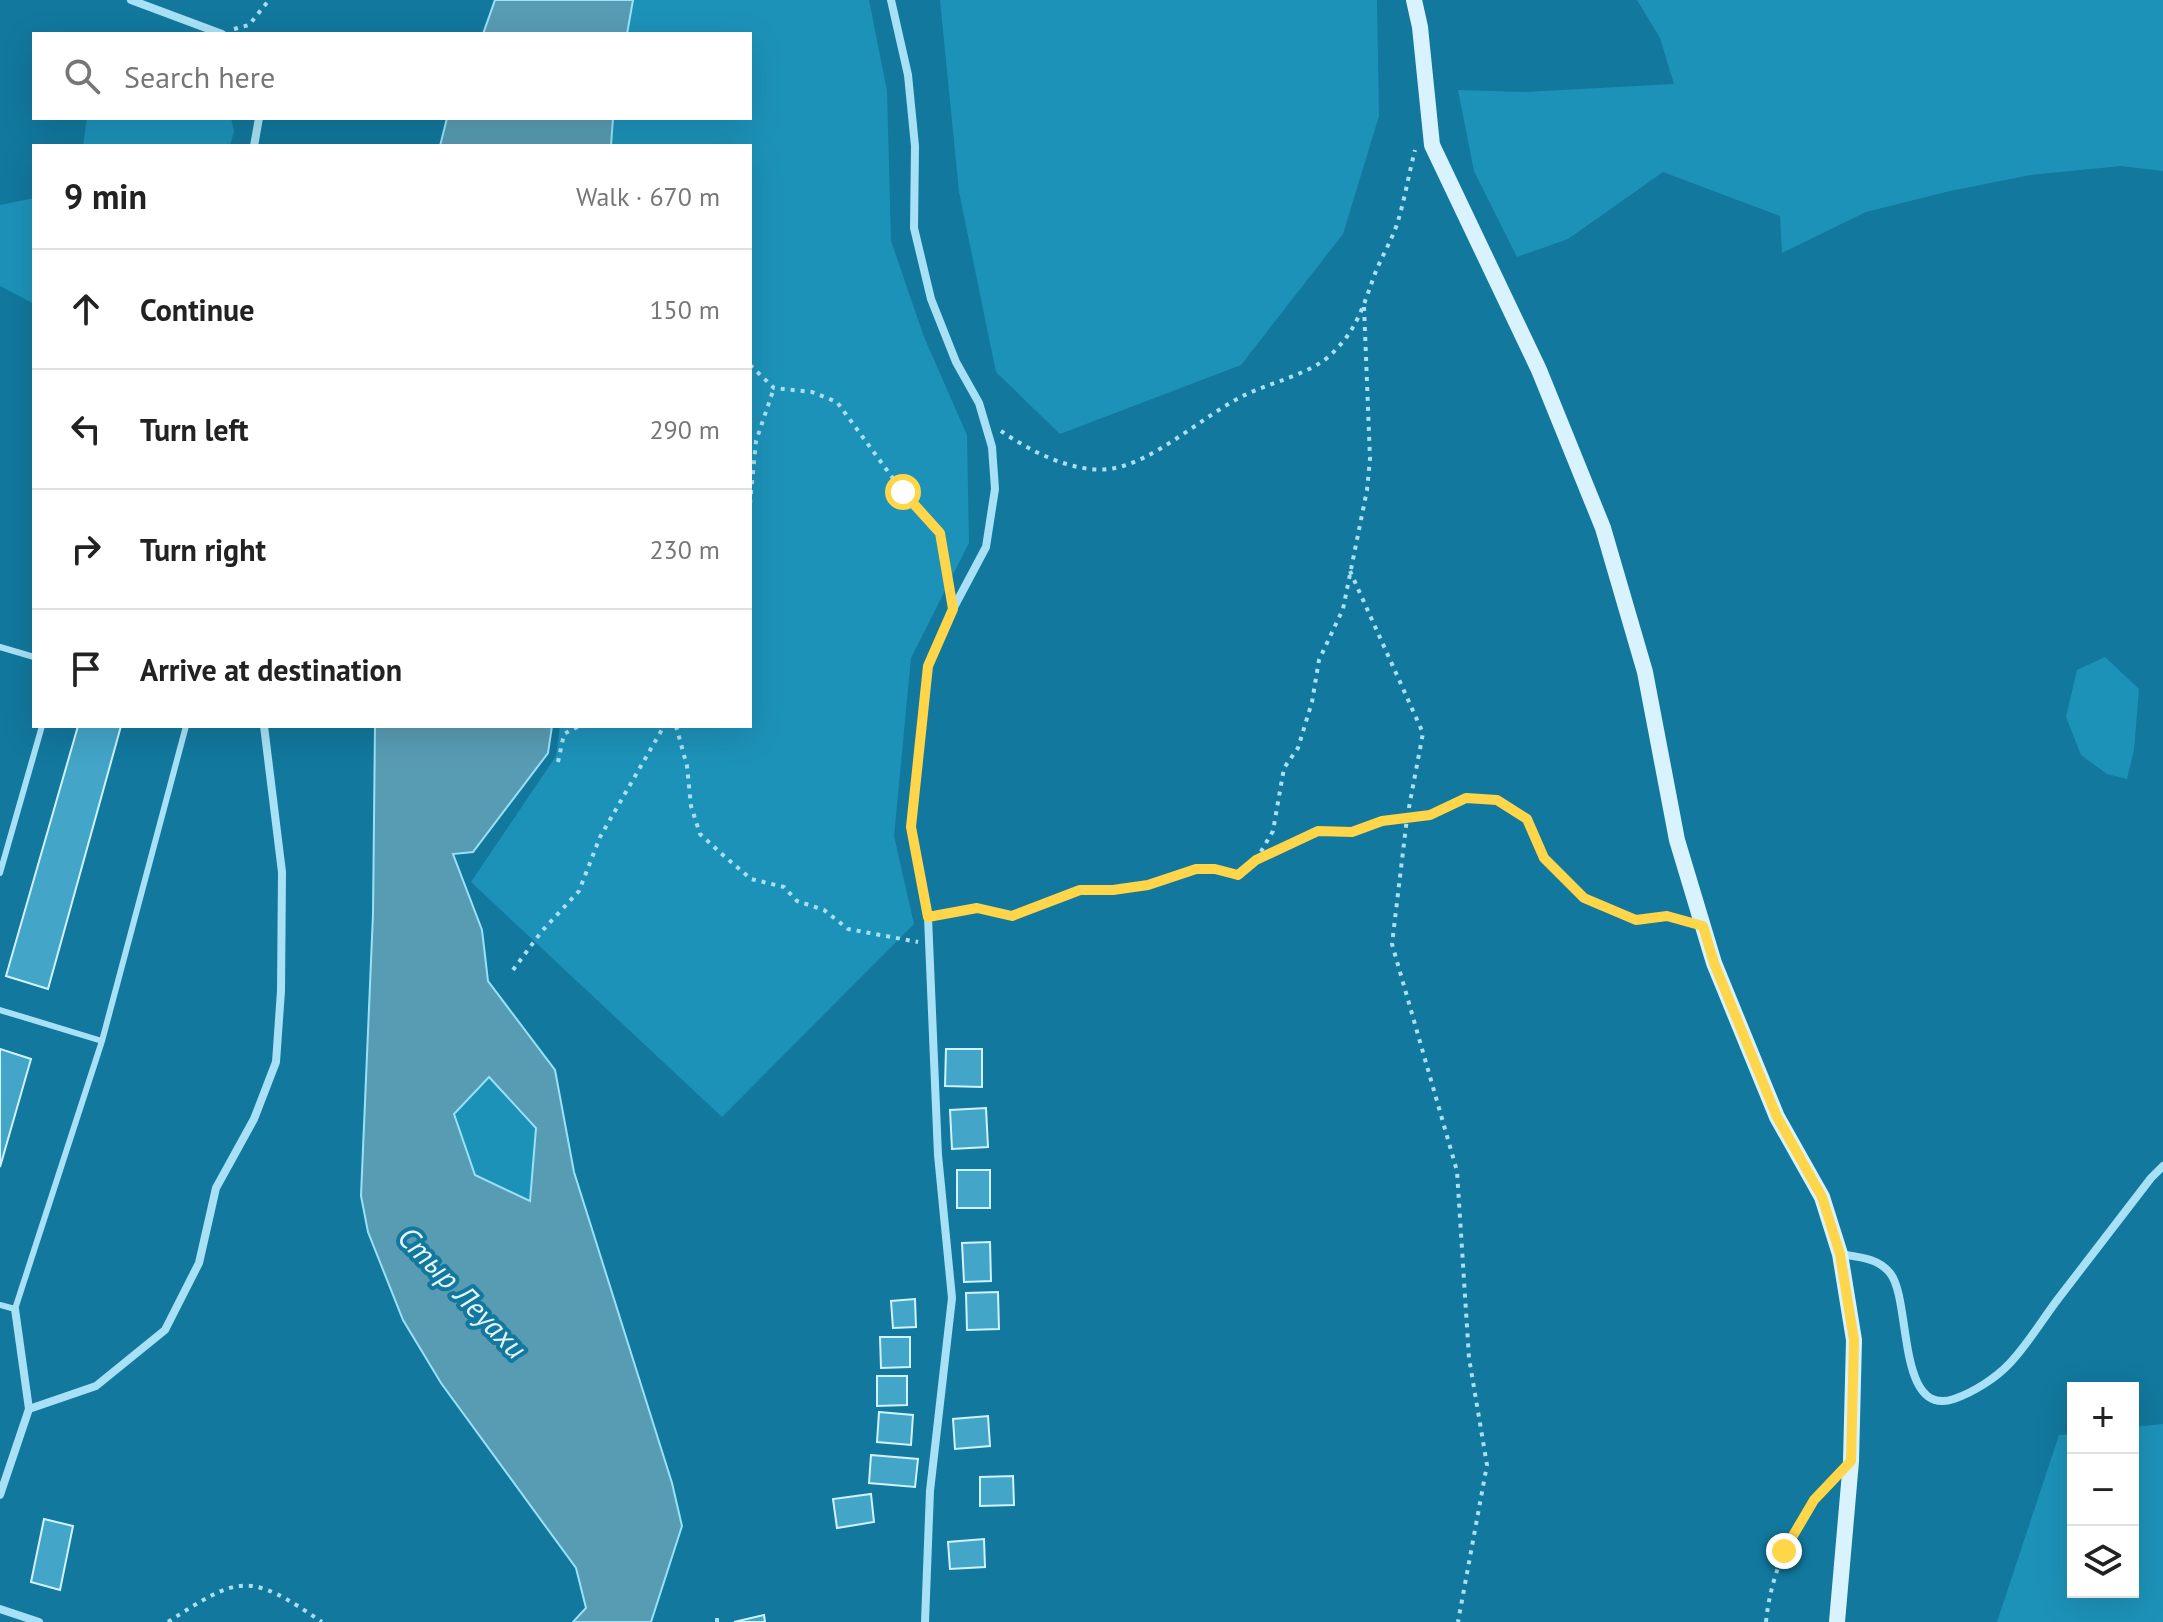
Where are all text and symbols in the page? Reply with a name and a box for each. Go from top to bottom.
search box [32,32,752,120]
icon: search [60,54,104,98]
text: Search here [124,57,275,96]
text: 9 min [64,174,147,218]
text: Walk · 670 m [576,180,720,213]
icon: ahead [64,287,108,331]
text: Continue [140,290,254,329]
text: 150 m [649,293,720,326]
icon: left [64,407,108,451]
text: Turn left [140,410,248,449]
text: 290 m [649,413,720,446]
route start [885,474,921,510]
icon: right [64,527,108,571]
text: Turn right [140,530,266,569]
text: 230 m [649,533,720,566]
icon: arrive [64,647,108,691]
text: Arrive at destination [140,650,402,689]
water label: Стыр Леуахи [390,1217,536,1367]
map controls [2067,1382,2139,1598]
button: + [2067,1382,2139,1454]
button: − [2067,1454,2139,1526]
button: layers [2067,1526,2139,1598]
route end [1766,1533,1802,1569]

